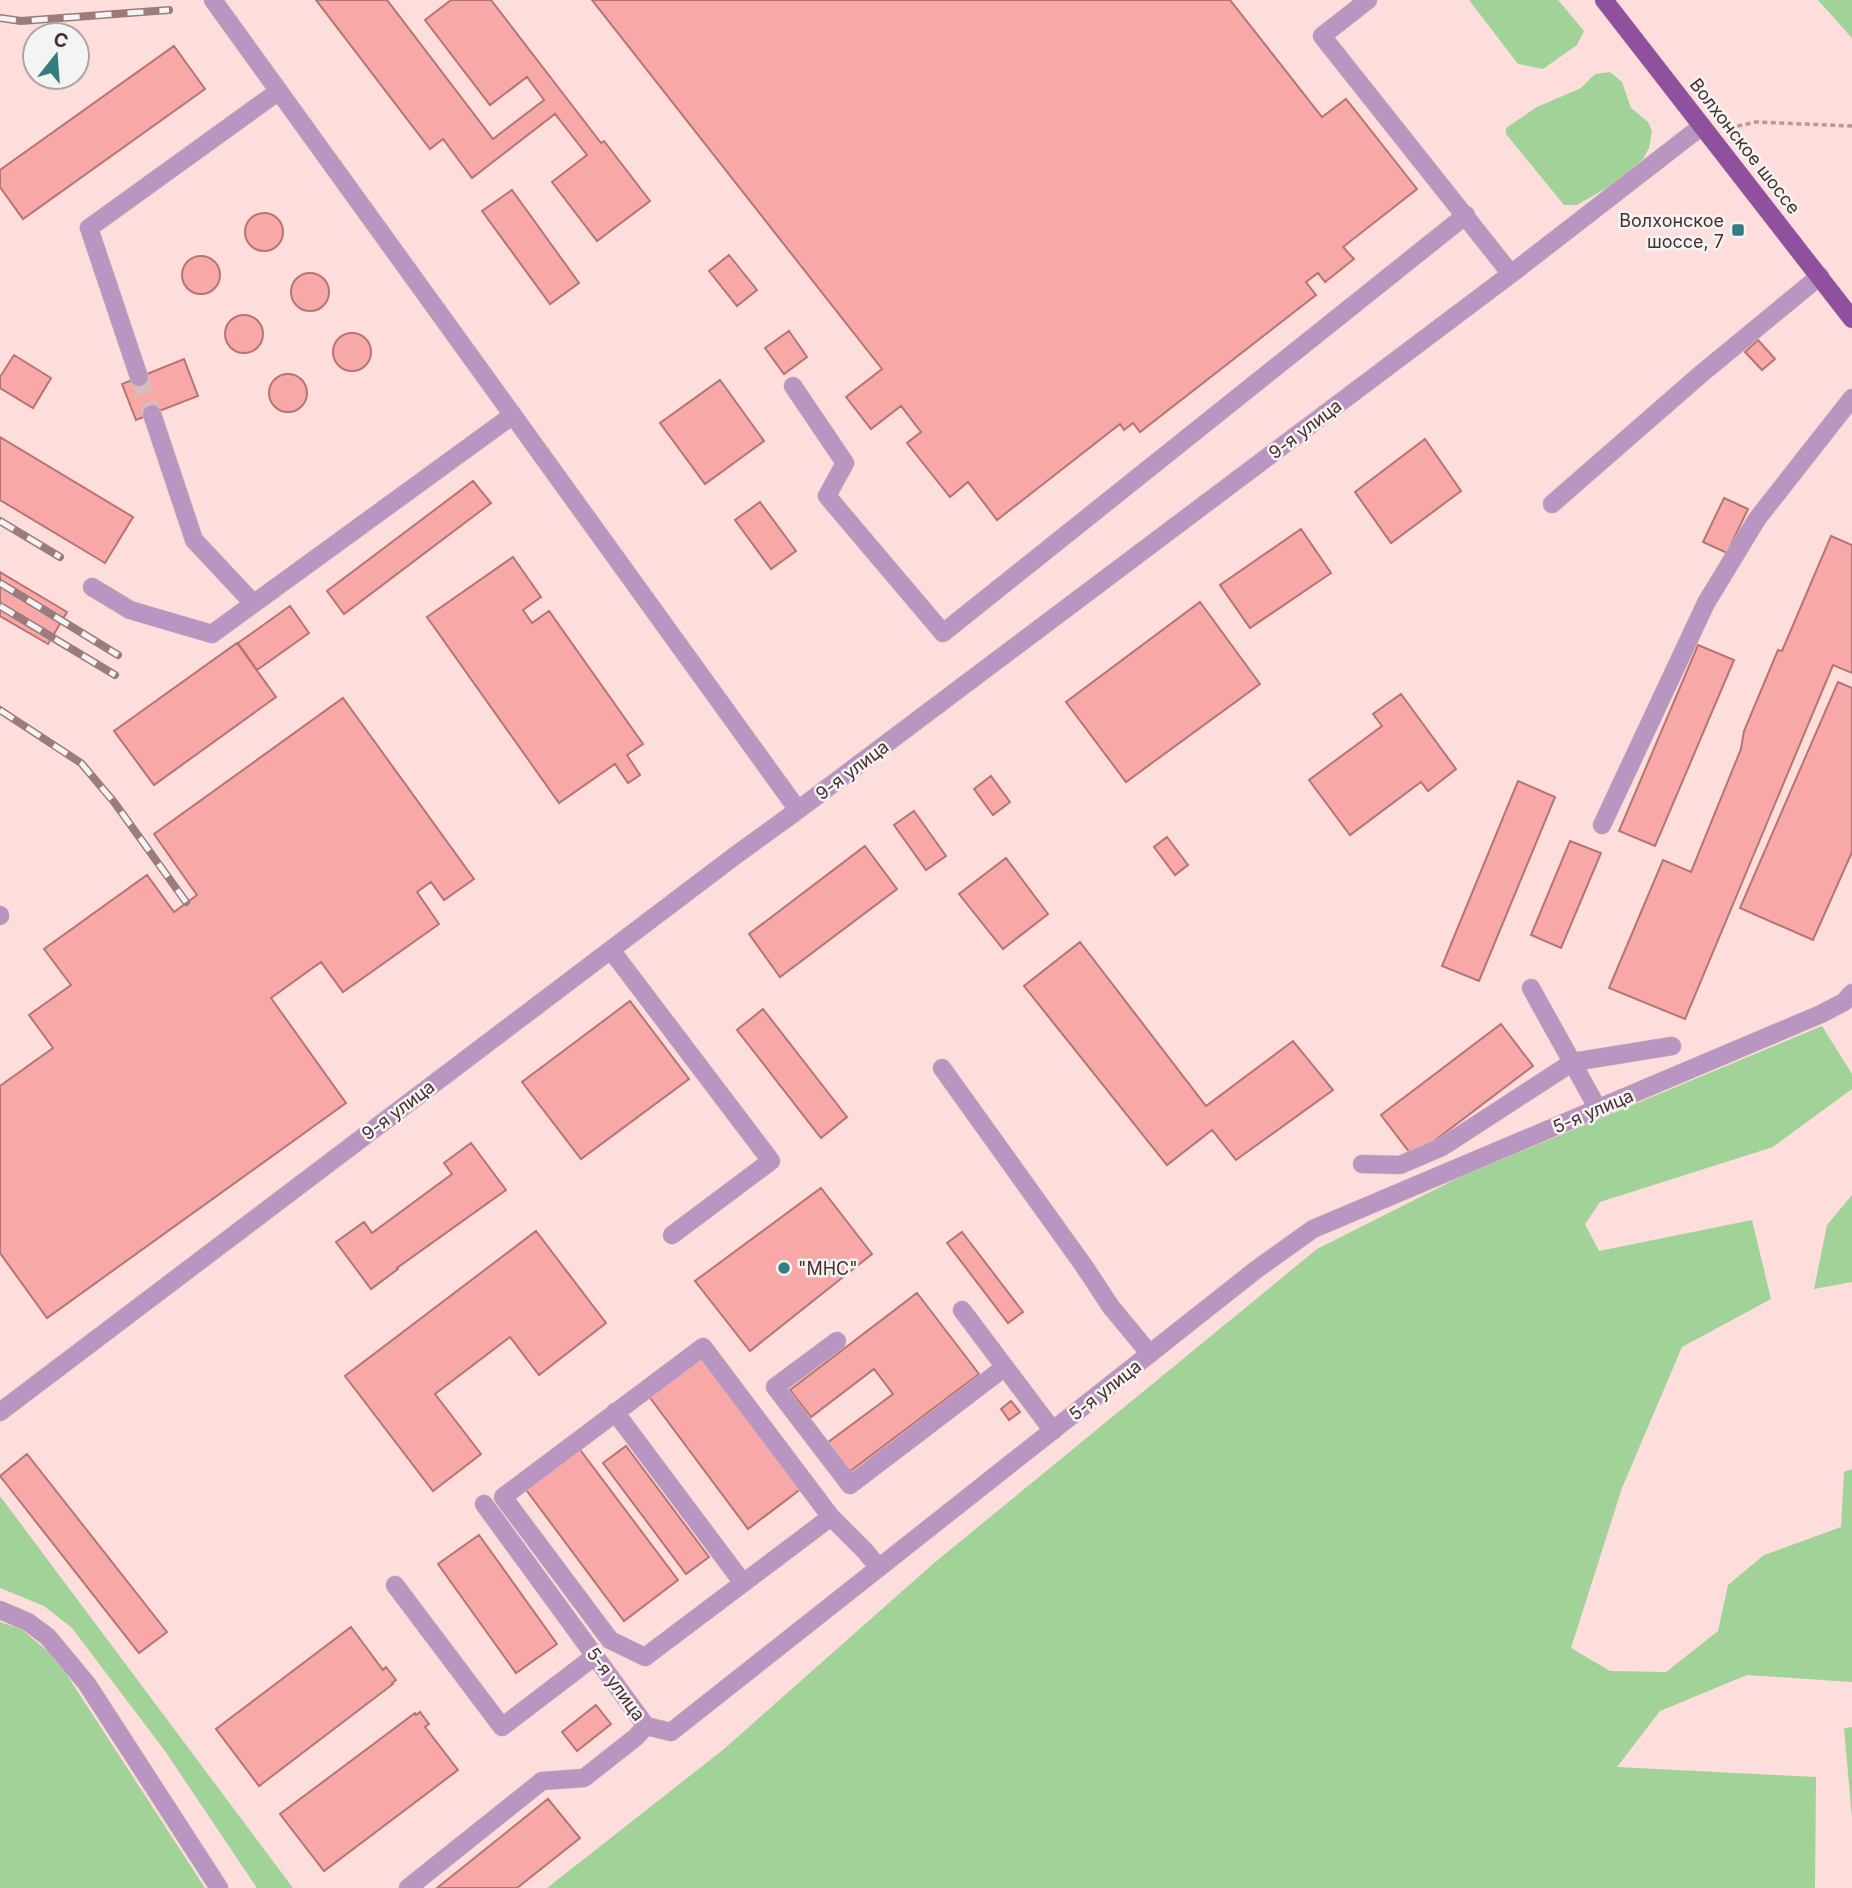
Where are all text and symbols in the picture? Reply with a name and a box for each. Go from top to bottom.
north arrow [21,21,91,91]
text: С [51,27,71,53]
street label: Волхонское шоссе [1685,74,1805,218]
place label: Волхонское шоссе, 7 [1619,210,1724,252]
marker: Волхонское шоссе, 7 [1730,222,1746,238]
street label: 9-я улица [1264,395,1346,463]
street label: 9-я улица [811,736,893,804]
street label: 9-я улица [357,1076,439,1144]
street label: 5-я улица [1550,1085,1636,1137]
place label: "МНС" [798,1258,858,1279]
marker: "МНС" [776,1260,792,1276]
street label: 5-я улица [1065,1355,1145,1425]
street label: 5-я улица [582,1643,650,1725]

